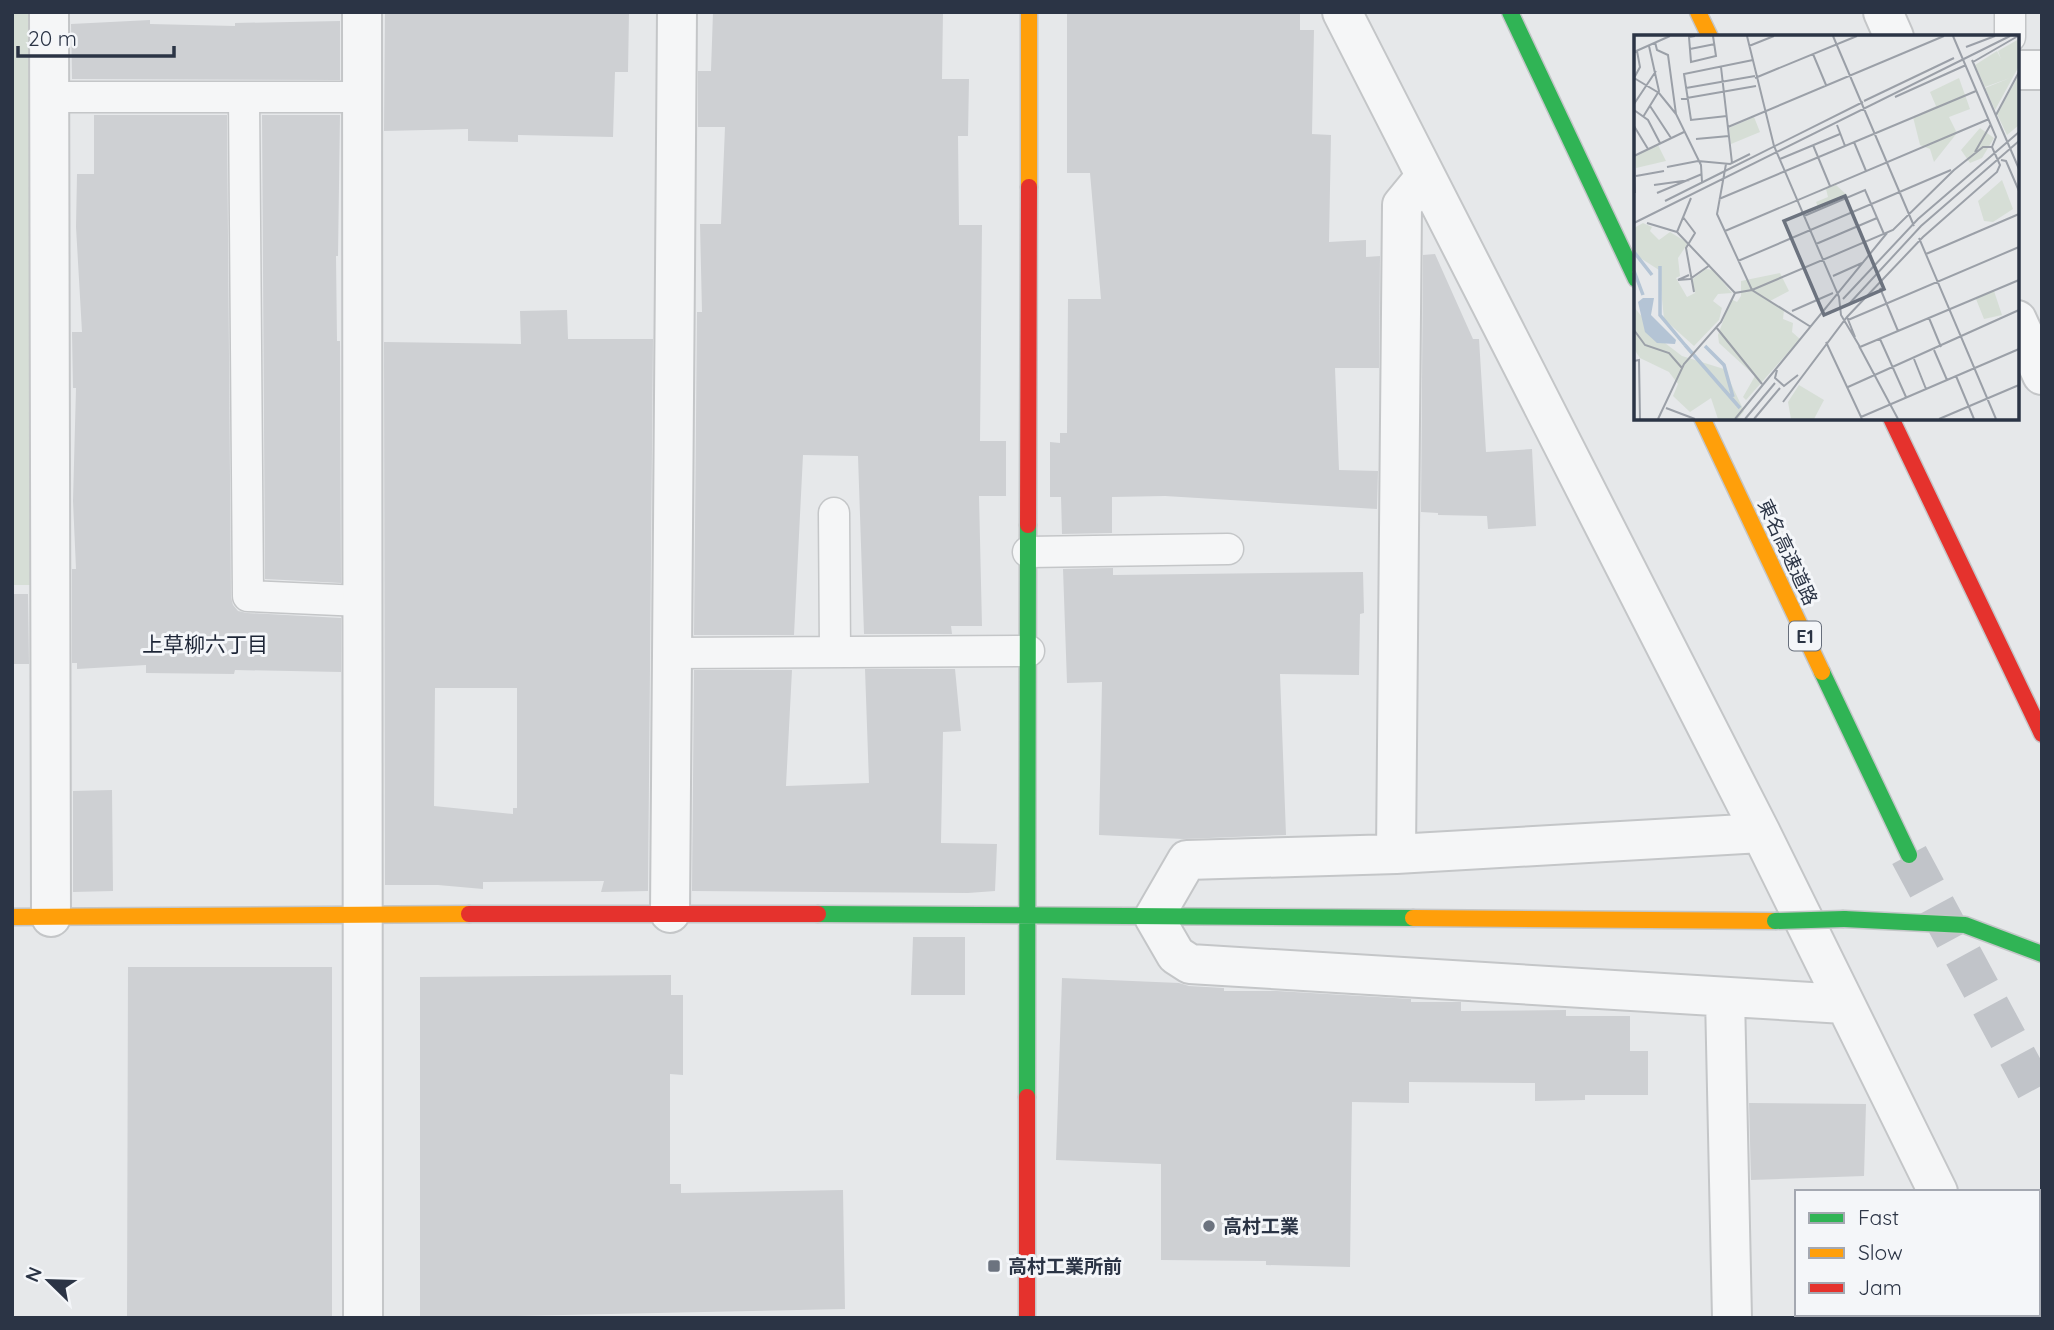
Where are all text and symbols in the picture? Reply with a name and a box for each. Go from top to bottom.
scale bar [18,14,173,58]
text: 20 m [28,25,77,51]
inset map [1634,35,2019,420]
street label: 東名高速道路 [1753,495,1823,609]
road number: E1 [1789,622,1821,650]
district label: 上草柳六丁目 [142,631,268,657]
legend [1795,1190,2040,1316]
text: Fast [1858,1204,1899,1230]
place label: 高村工業 [1223,1214,1299,1238]
marker: 高村工業 [1201,1218,1217,1234]
text: Slow [1858,1239,1903,1265]
north arrow [14,1246,84,1316]
place label: 高村工業所前 [1008,1254,1122,1278]
marker: 高村工業所前 [986,1258,1002,1274]
text: N [20,1263,47,1285]
text: Jam [1858,1274,1902,1300]

